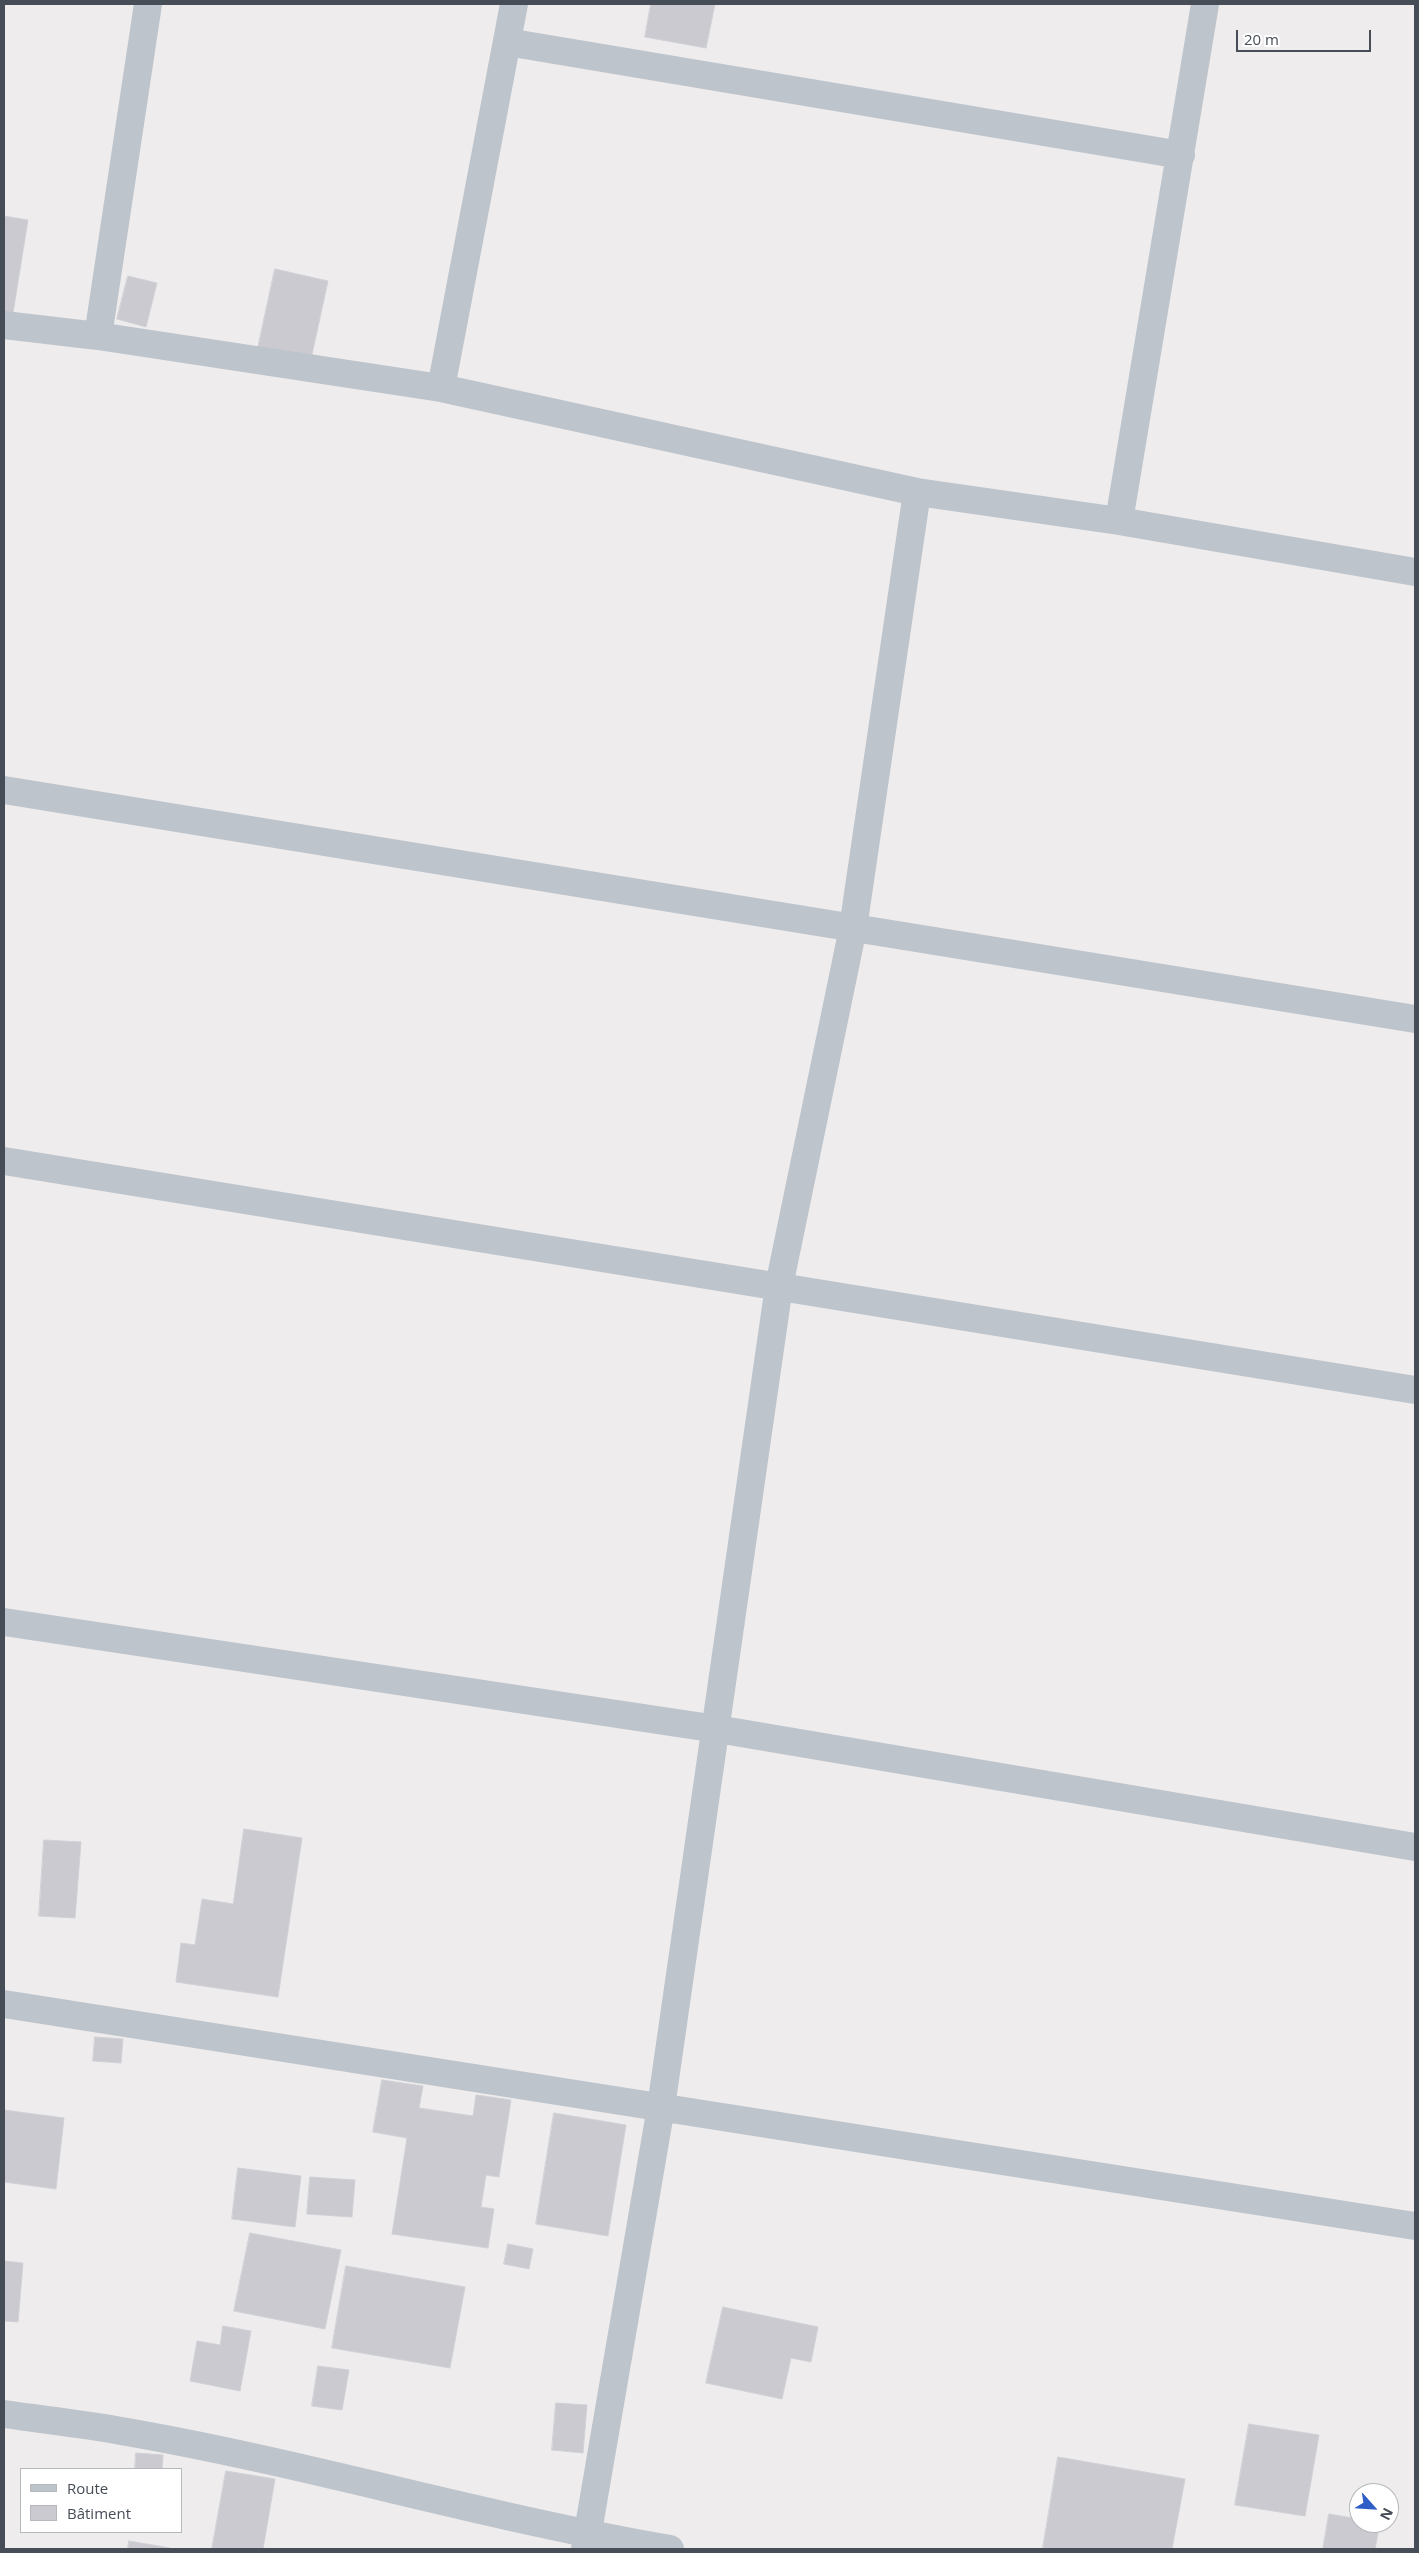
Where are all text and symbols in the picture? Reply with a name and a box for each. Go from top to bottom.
scale bar [1239,20,1374,52]
text: 20 m [1244,29,1279,49]
legend [20,2468,182,2533]
text: Route [67,2478,108,2498]
north arrow [1349,2483,1399,2533]
text: Bâtiment [67,2503,131,2523]
text: N [1376,2505,1398,2524]

